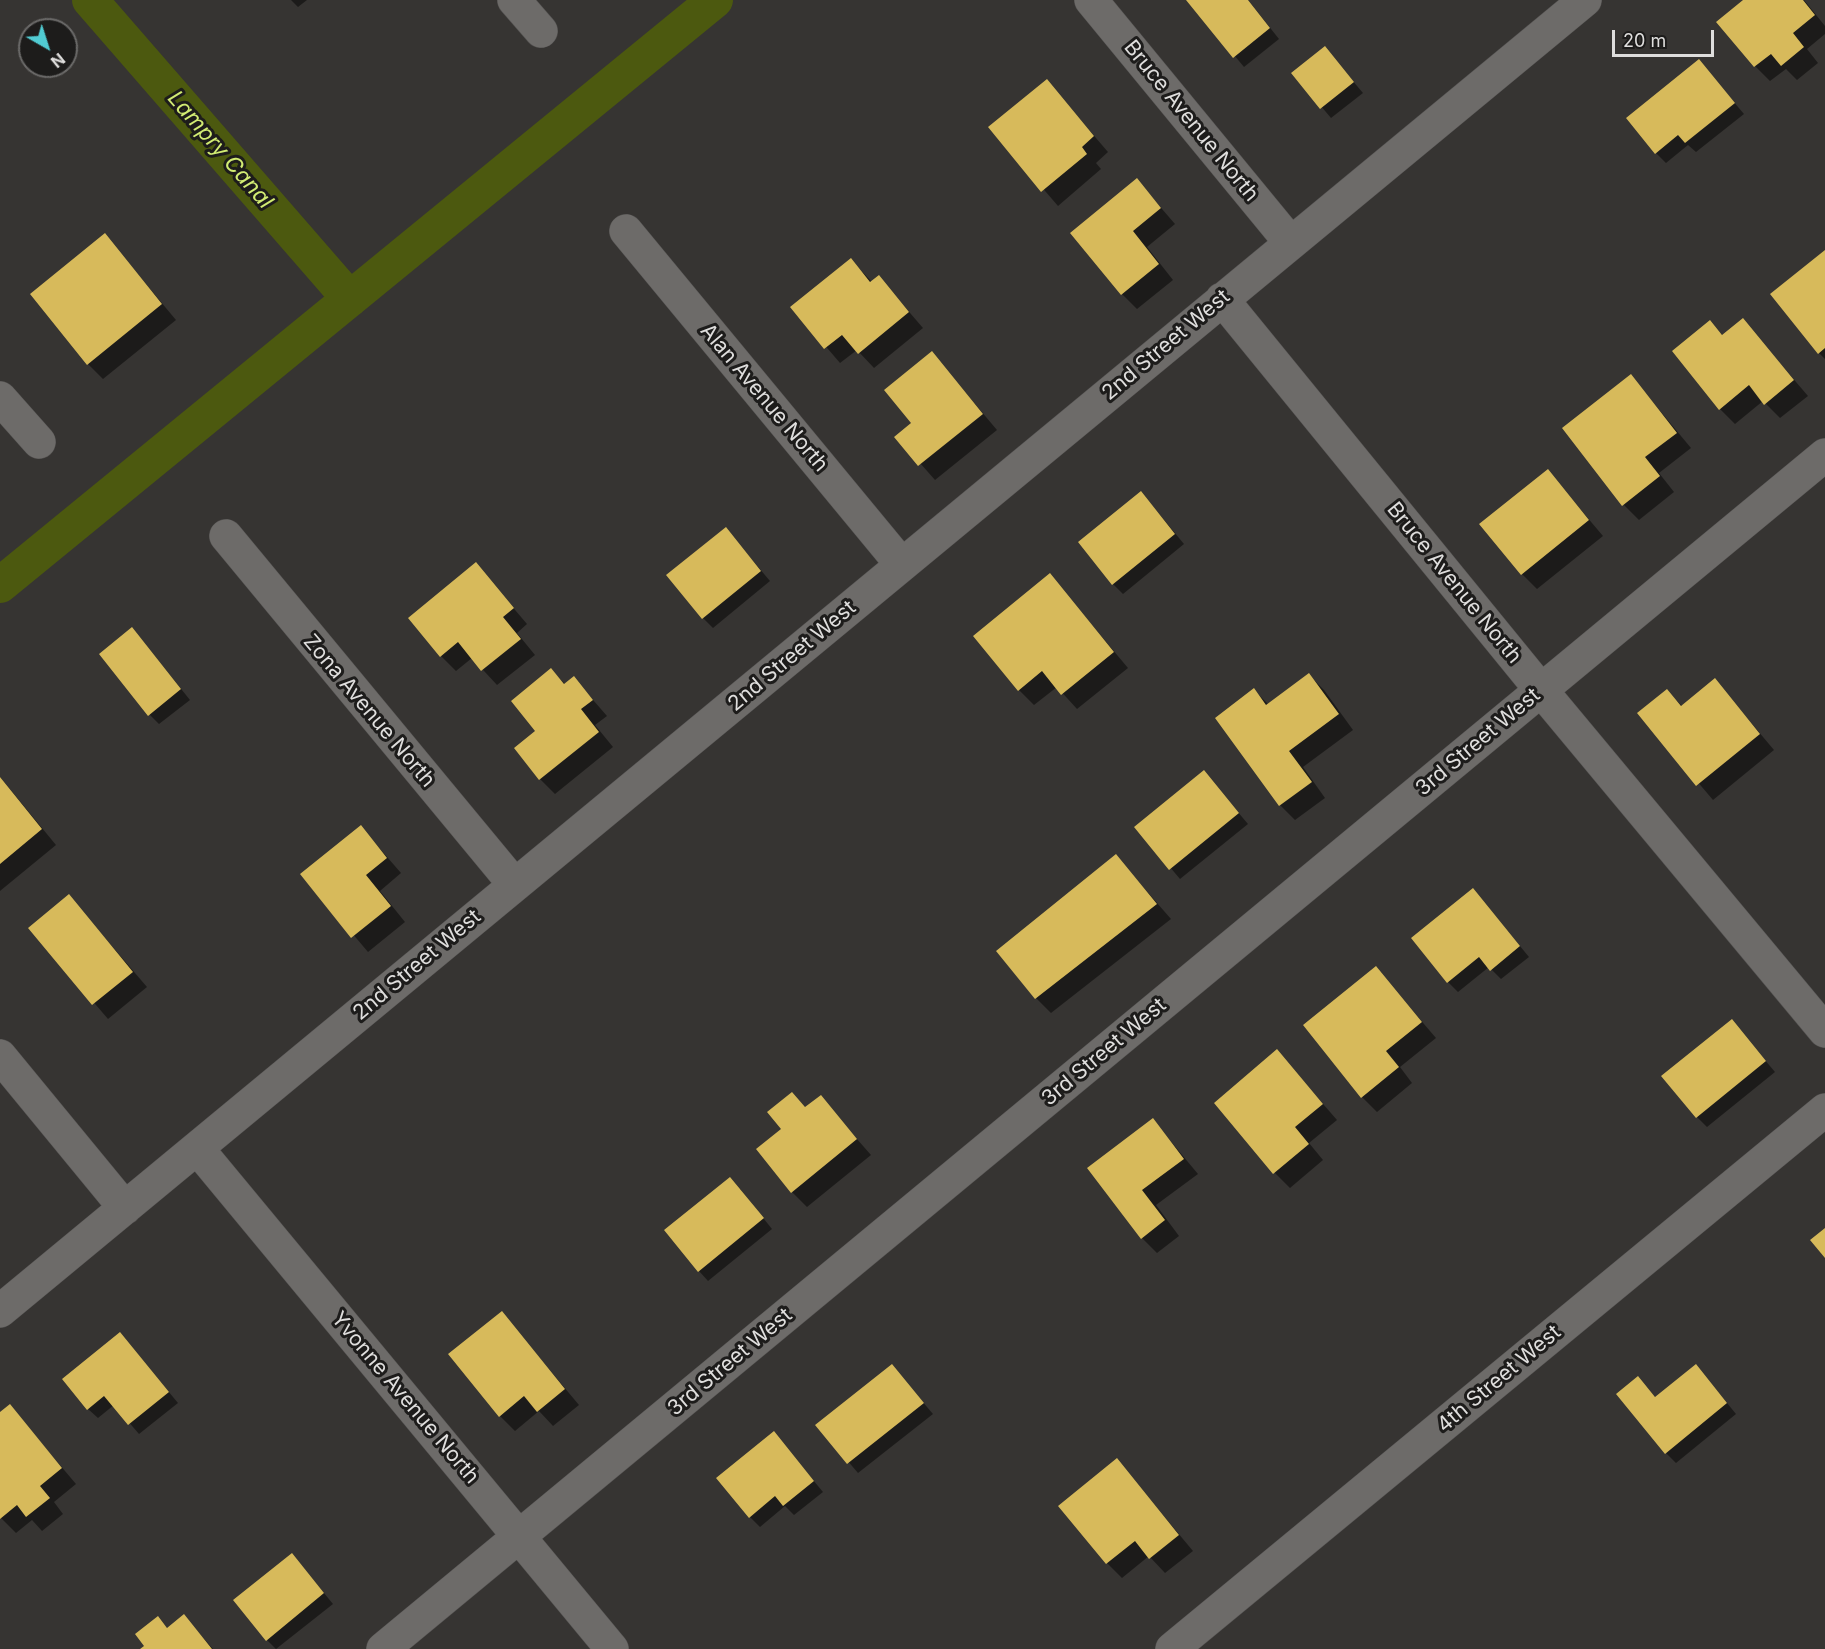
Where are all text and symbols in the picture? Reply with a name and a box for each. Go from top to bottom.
north arrow [18,18,78,78]
scale bar [1615,18,1717,56]
text: 20 m [1623,30,1666,51]
street label: Bruce Avenue North [1118,35,1264,207]
text: N [47,49,69,72]
water label: Lampry Canal [162,86,278,214]
street label: 2nd Street West [1097,284,1235,406]
street label: Alan Avenue North [695,319,833,477]
street label: Bruce Avenue North [1381,497,1527,669]
street label: 2nd Street West [723,595,861,717]
street label: Zona Avenue North [298,630,440,792]
street label: 3rd Street West [1411,683,1545,801]
street label: 2nd Street West [348,904,486,1026]
street label: 3rd Street West [1037,993,1171,1111]
street label: 3rd Street West [663,1303,797,1421]
street label: Yvonne Avenue North [326,1307,484,1489]
street label: 4th Street West [1432,1320,1566,1438]

